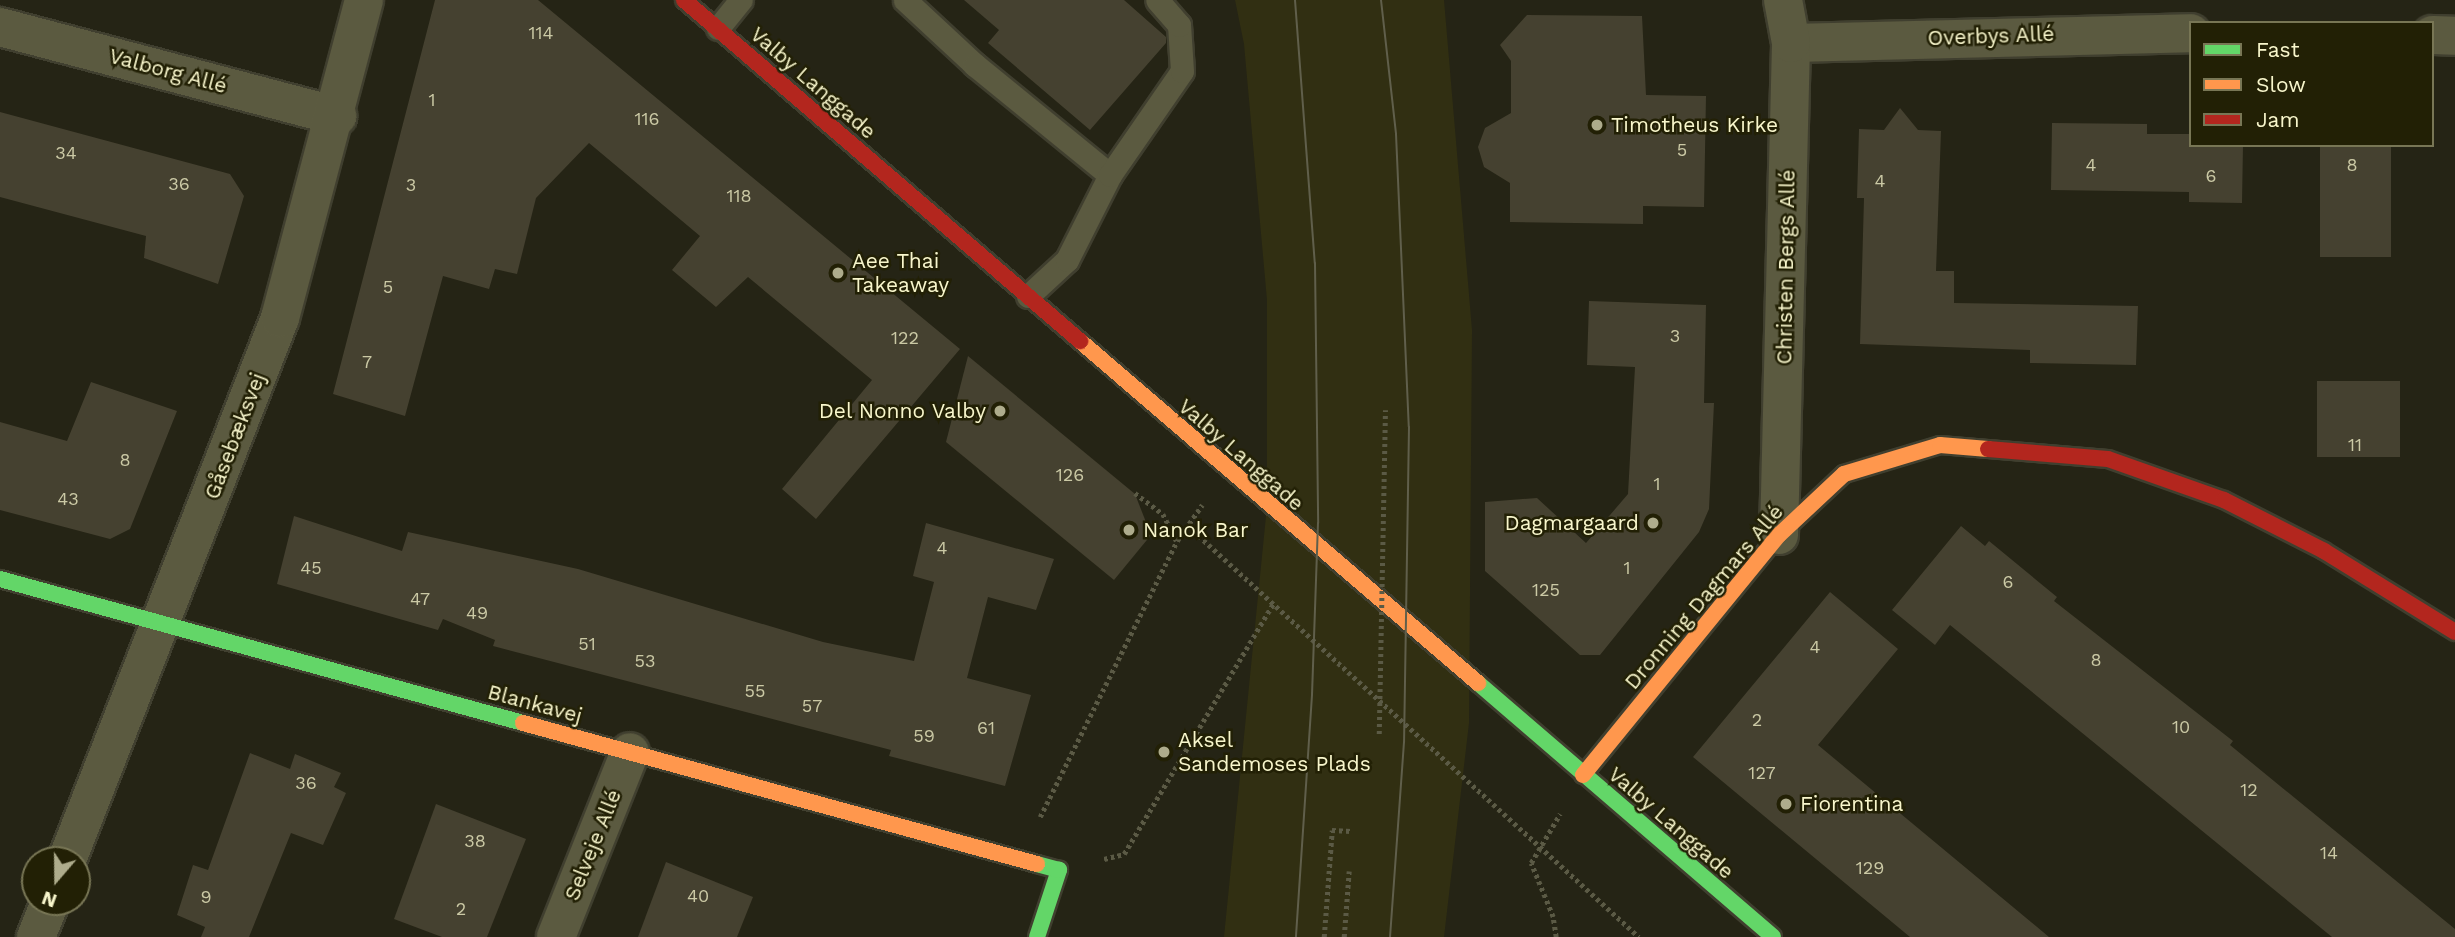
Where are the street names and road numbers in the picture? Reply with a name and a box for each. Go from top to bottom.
street label: Overbys Allé [1927,21,2055,51]
street label: Valby Langgade [745,22,881,144]
street label: Valborg Allé [106,43,230,99]
street label: Christen Bergs Allé [1772,169,1800,365]
street label: Gåsebæksvej [199,369,271,503]
street label: Valby Langgade [1173,394,1309,516]
street label: Dronning Dagmars Allé [1619,499,1789,695]
street label: Blankavej [485,679,585,729]
street label: Valby Langgade [1603,762,1739,884]
street label: Selveje Allé [559,785,627,905]

